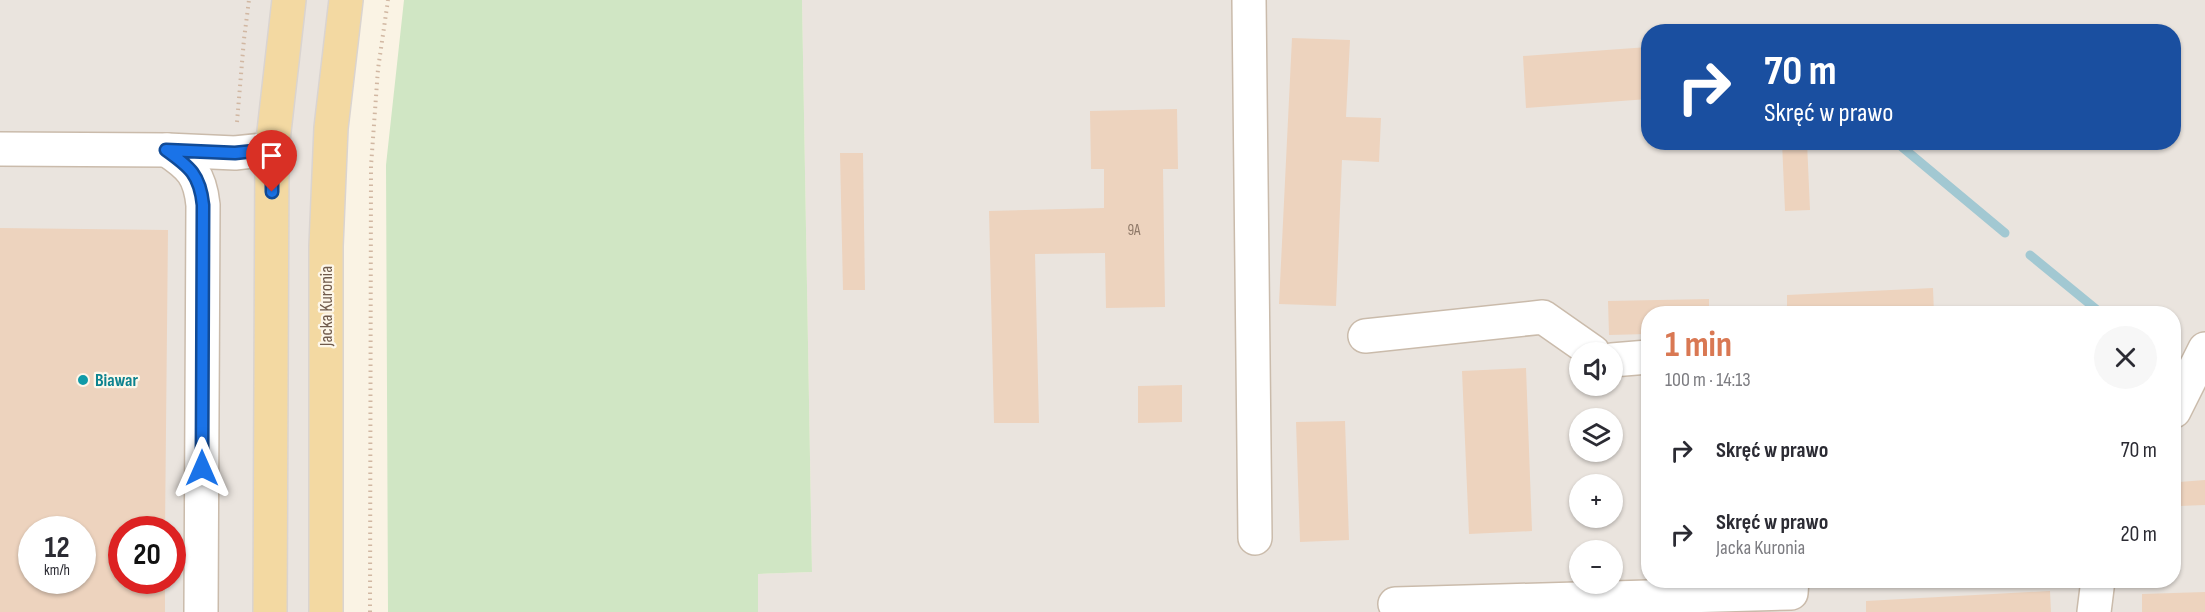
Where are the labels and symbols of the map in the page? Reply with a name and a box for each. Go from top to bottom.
pin [246,130,297,192]
house number: 9A [1127,221,1141,240]
street label: Jacka Kuronia [316,266,337,347]
place label: Biawar [95,370,138,391]
marker: Biawar [76,373,90,387]
position arrow [170,436,234,500]
speed limit sign: 20 [108,516,186,594]

